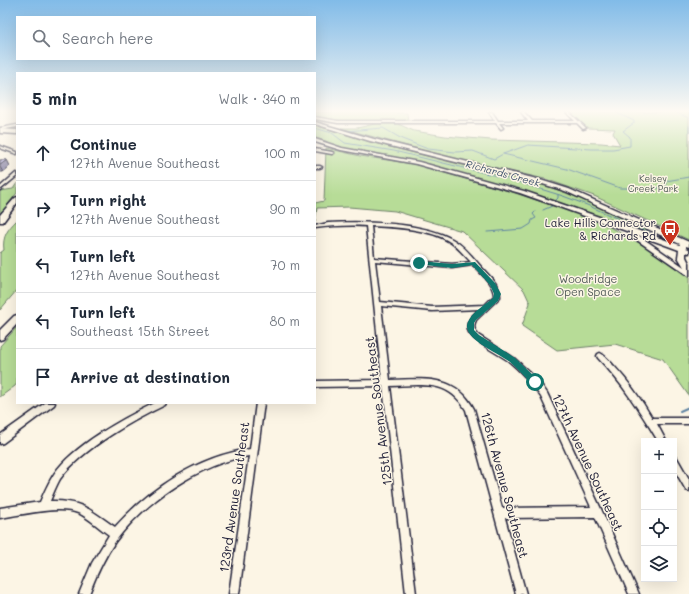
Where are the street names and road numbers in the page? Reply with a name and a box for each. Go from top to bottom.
street label: 125th Avenue Southeast [360,335,395,487]
street label: 127th Avenue Southeast [549,390,628,534]
street label: 126th Avenue Southeast [478,410,533,560]
street label: 123rd Avenue Southeast [215,420,253,573]

